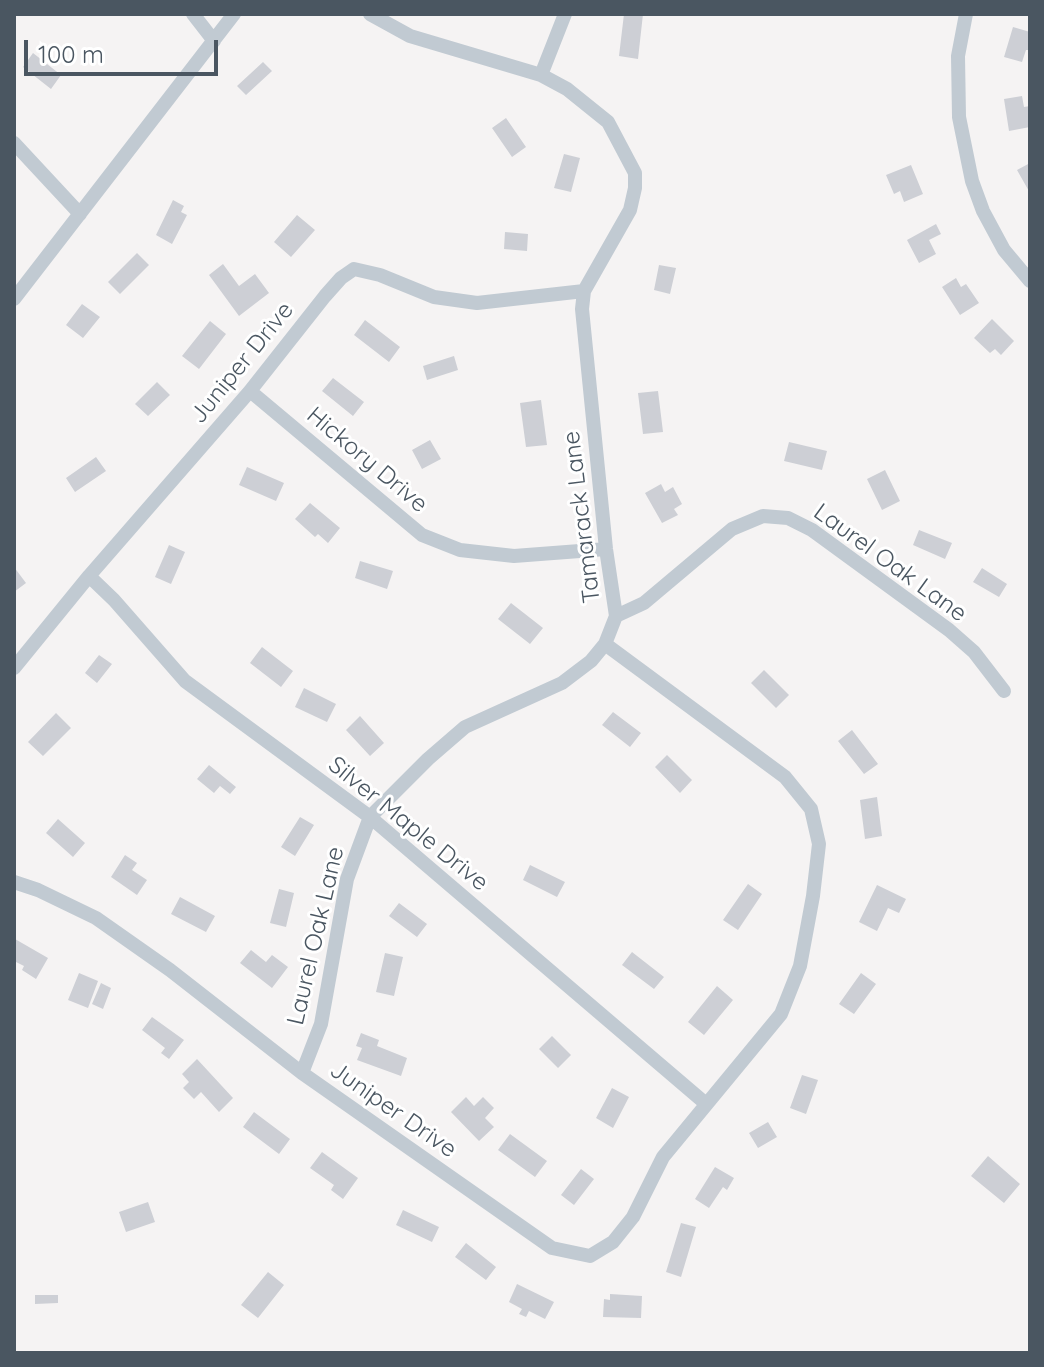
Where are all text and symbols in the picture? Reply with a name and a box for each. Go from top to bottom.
scale bar [28,24,222,74]
text: 100 m [38,39,104,69]
street label: Juniper Drive [184,296,300,430]
street label: Hickory Drive [301,401,433,519]
street label: Tamarack Lane [557,429,607,605]
street label: Laurel Oak Lane [808,498,972,628]
street label: Silver Maple Drive [322,751,494,897]
street label: Laurel Oak Lane [281,844,351,1028]
street label: Juniper Drive [324,1056,462,1164]

